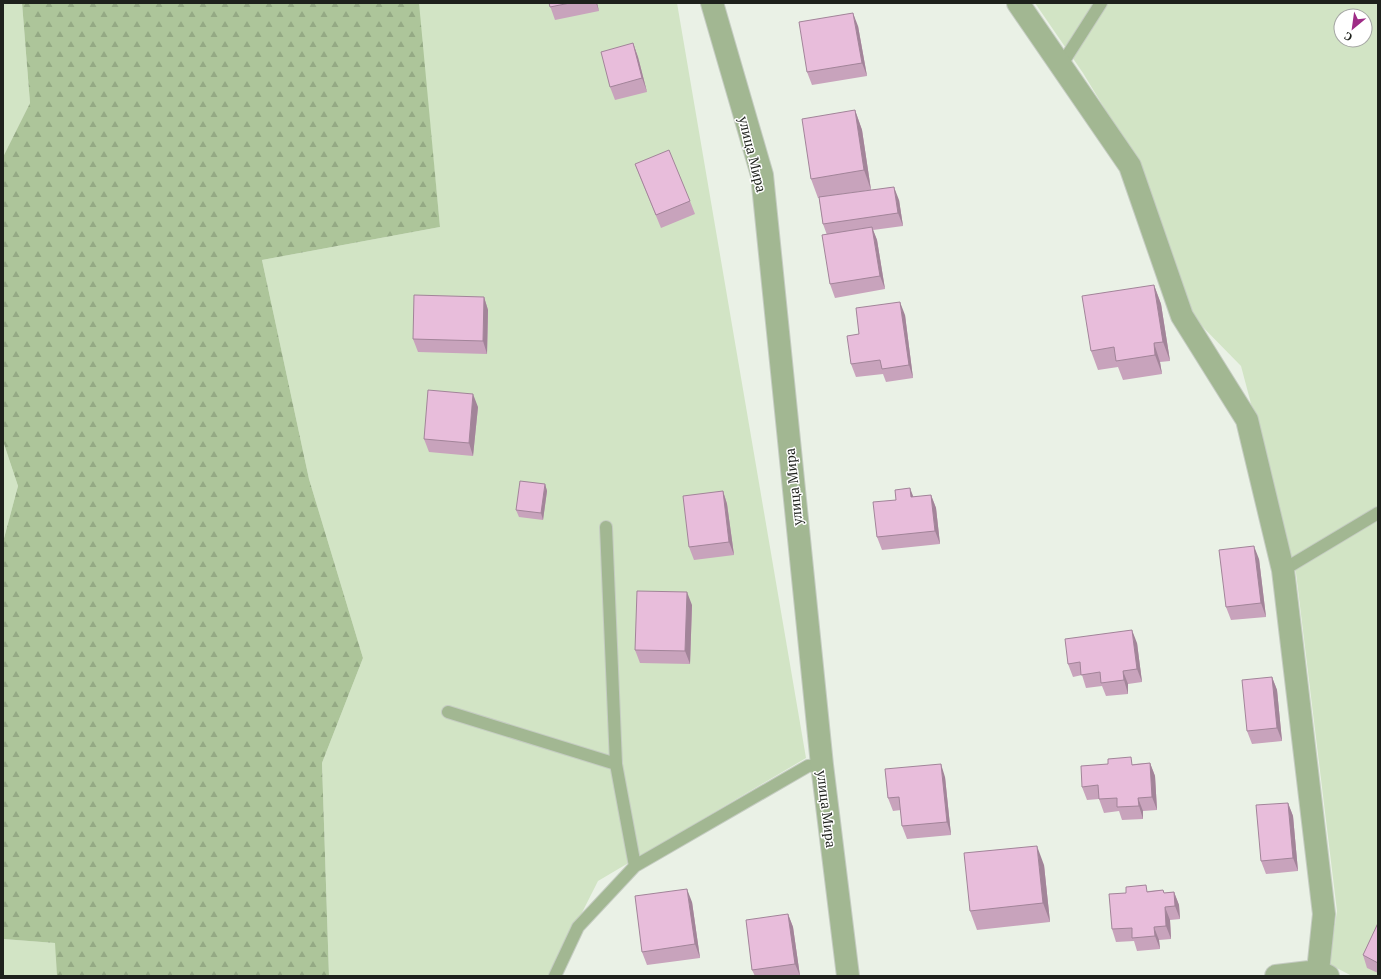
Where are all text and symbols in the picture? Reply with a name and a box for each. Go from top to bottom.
north arrow [1333,8,1373,48]
text: С [1342,29,1355,45]
street label: улица Мира [734,113,772,194]
street label: улица Мира [779,447,807,528]
street label: улица Мира [813,768,841,849]

